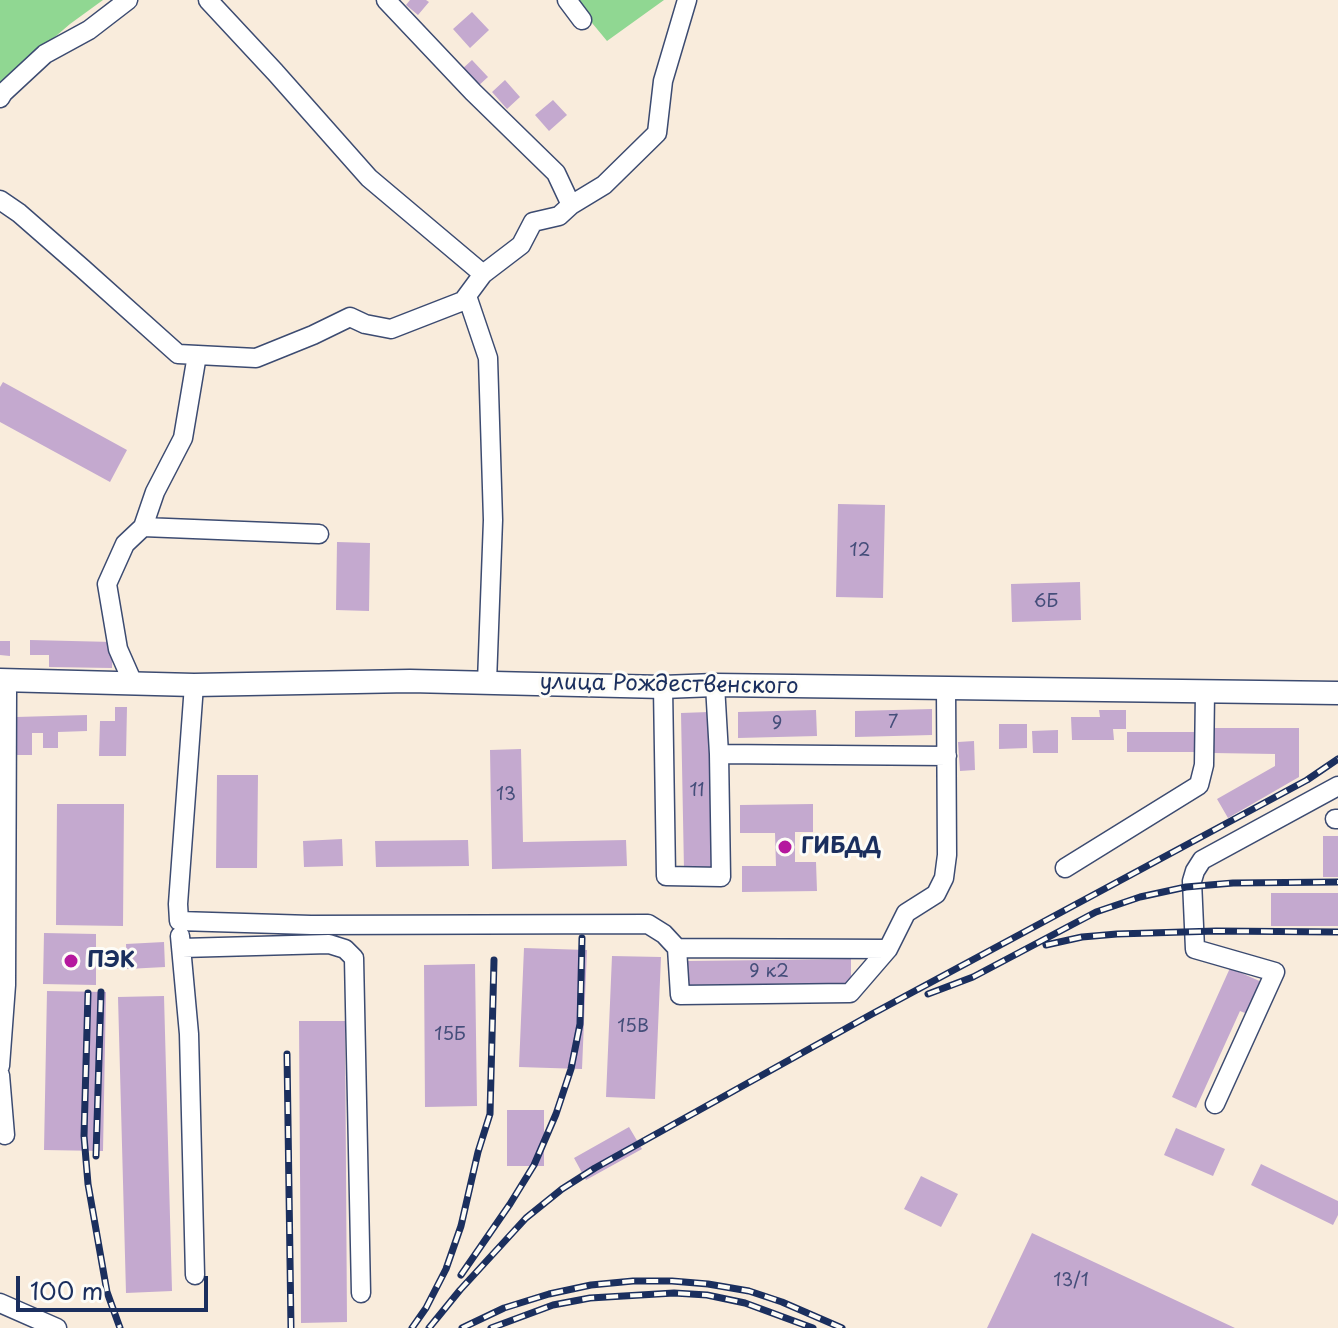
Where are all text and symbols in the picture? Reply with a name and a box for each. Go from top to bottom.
house number: 12 [850,540,870,562]
house number: 6Б [1034,591,1058,613]
street label: улица Рождественского [539,670,799,700]
house number: 7 [888,712,898,734]
house number: 9 [772,713,782,735]
house number: 11 [689,780,705,802]
house number: 13 [496,784,516,806]
place label: ГИБДД [801,834,881,860]
marker: ГИБДД [776,838,794,856]
place label: ПЭК [87,948,135,974]
marker: ПЭК [62,952,80,970]
house number: 9 к2 [749,961,789,983]
house number: 15В [617,1016,649,1038]
house number: 15Б [434,1024,466,1046]
scale bar [20,1260,212,1310]
house number: 13/1 [1053,1270,1089,1292]
text: 100 m [30,1272,103,1308]

